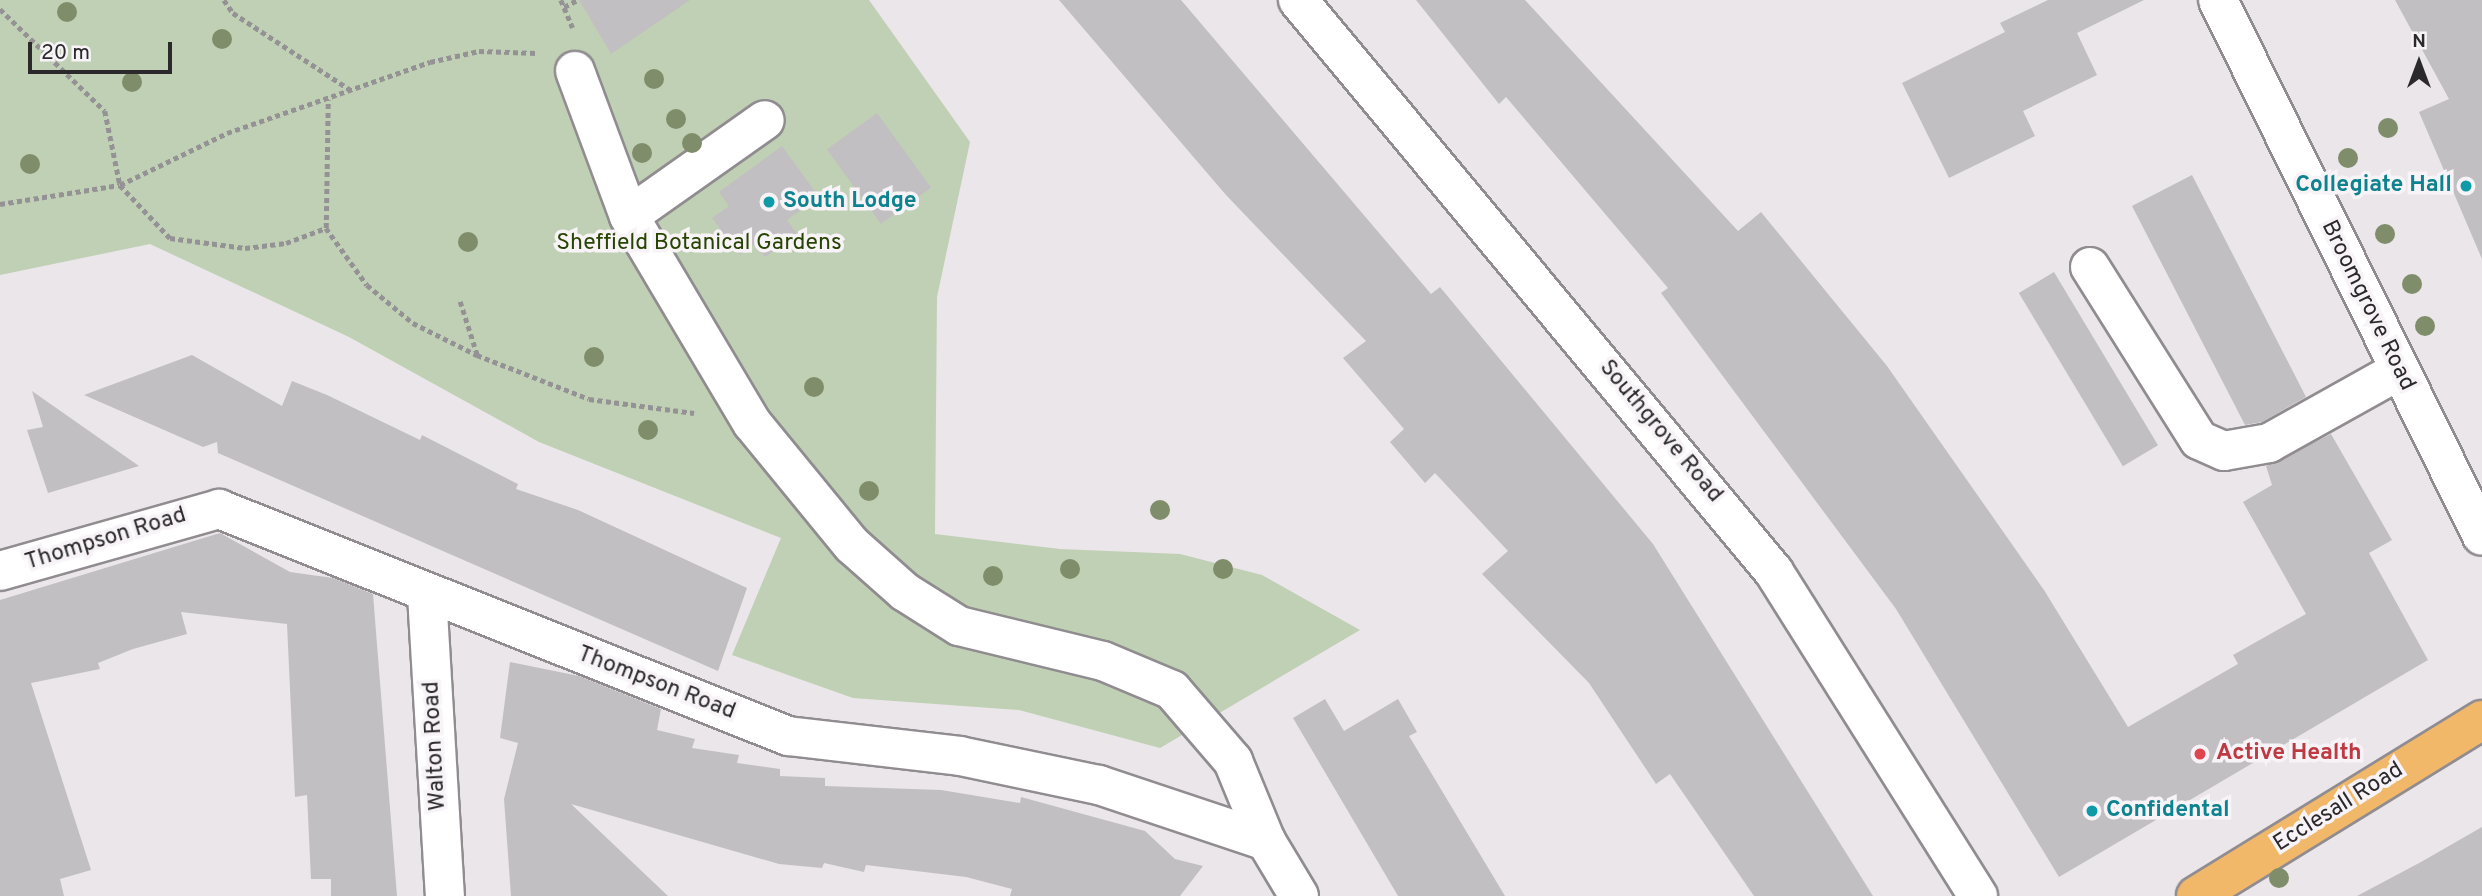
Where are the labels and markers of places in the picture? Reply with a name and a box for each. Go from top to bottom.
place label: Collegiate Hall [2295,172,2452,200]
marker: Collegiate Hall [2458,178,2474,194]
place label: South Lodge [783,188,917,216]
marker: South Lodge [761,194,777,210]
place label: Active Health [2216,740,2362,768]
marker: Active Health [2190,744,2210,764]
place label: Confidental [2106,797,2230,825]
marker: Confidental [2084,803,2100,819]

